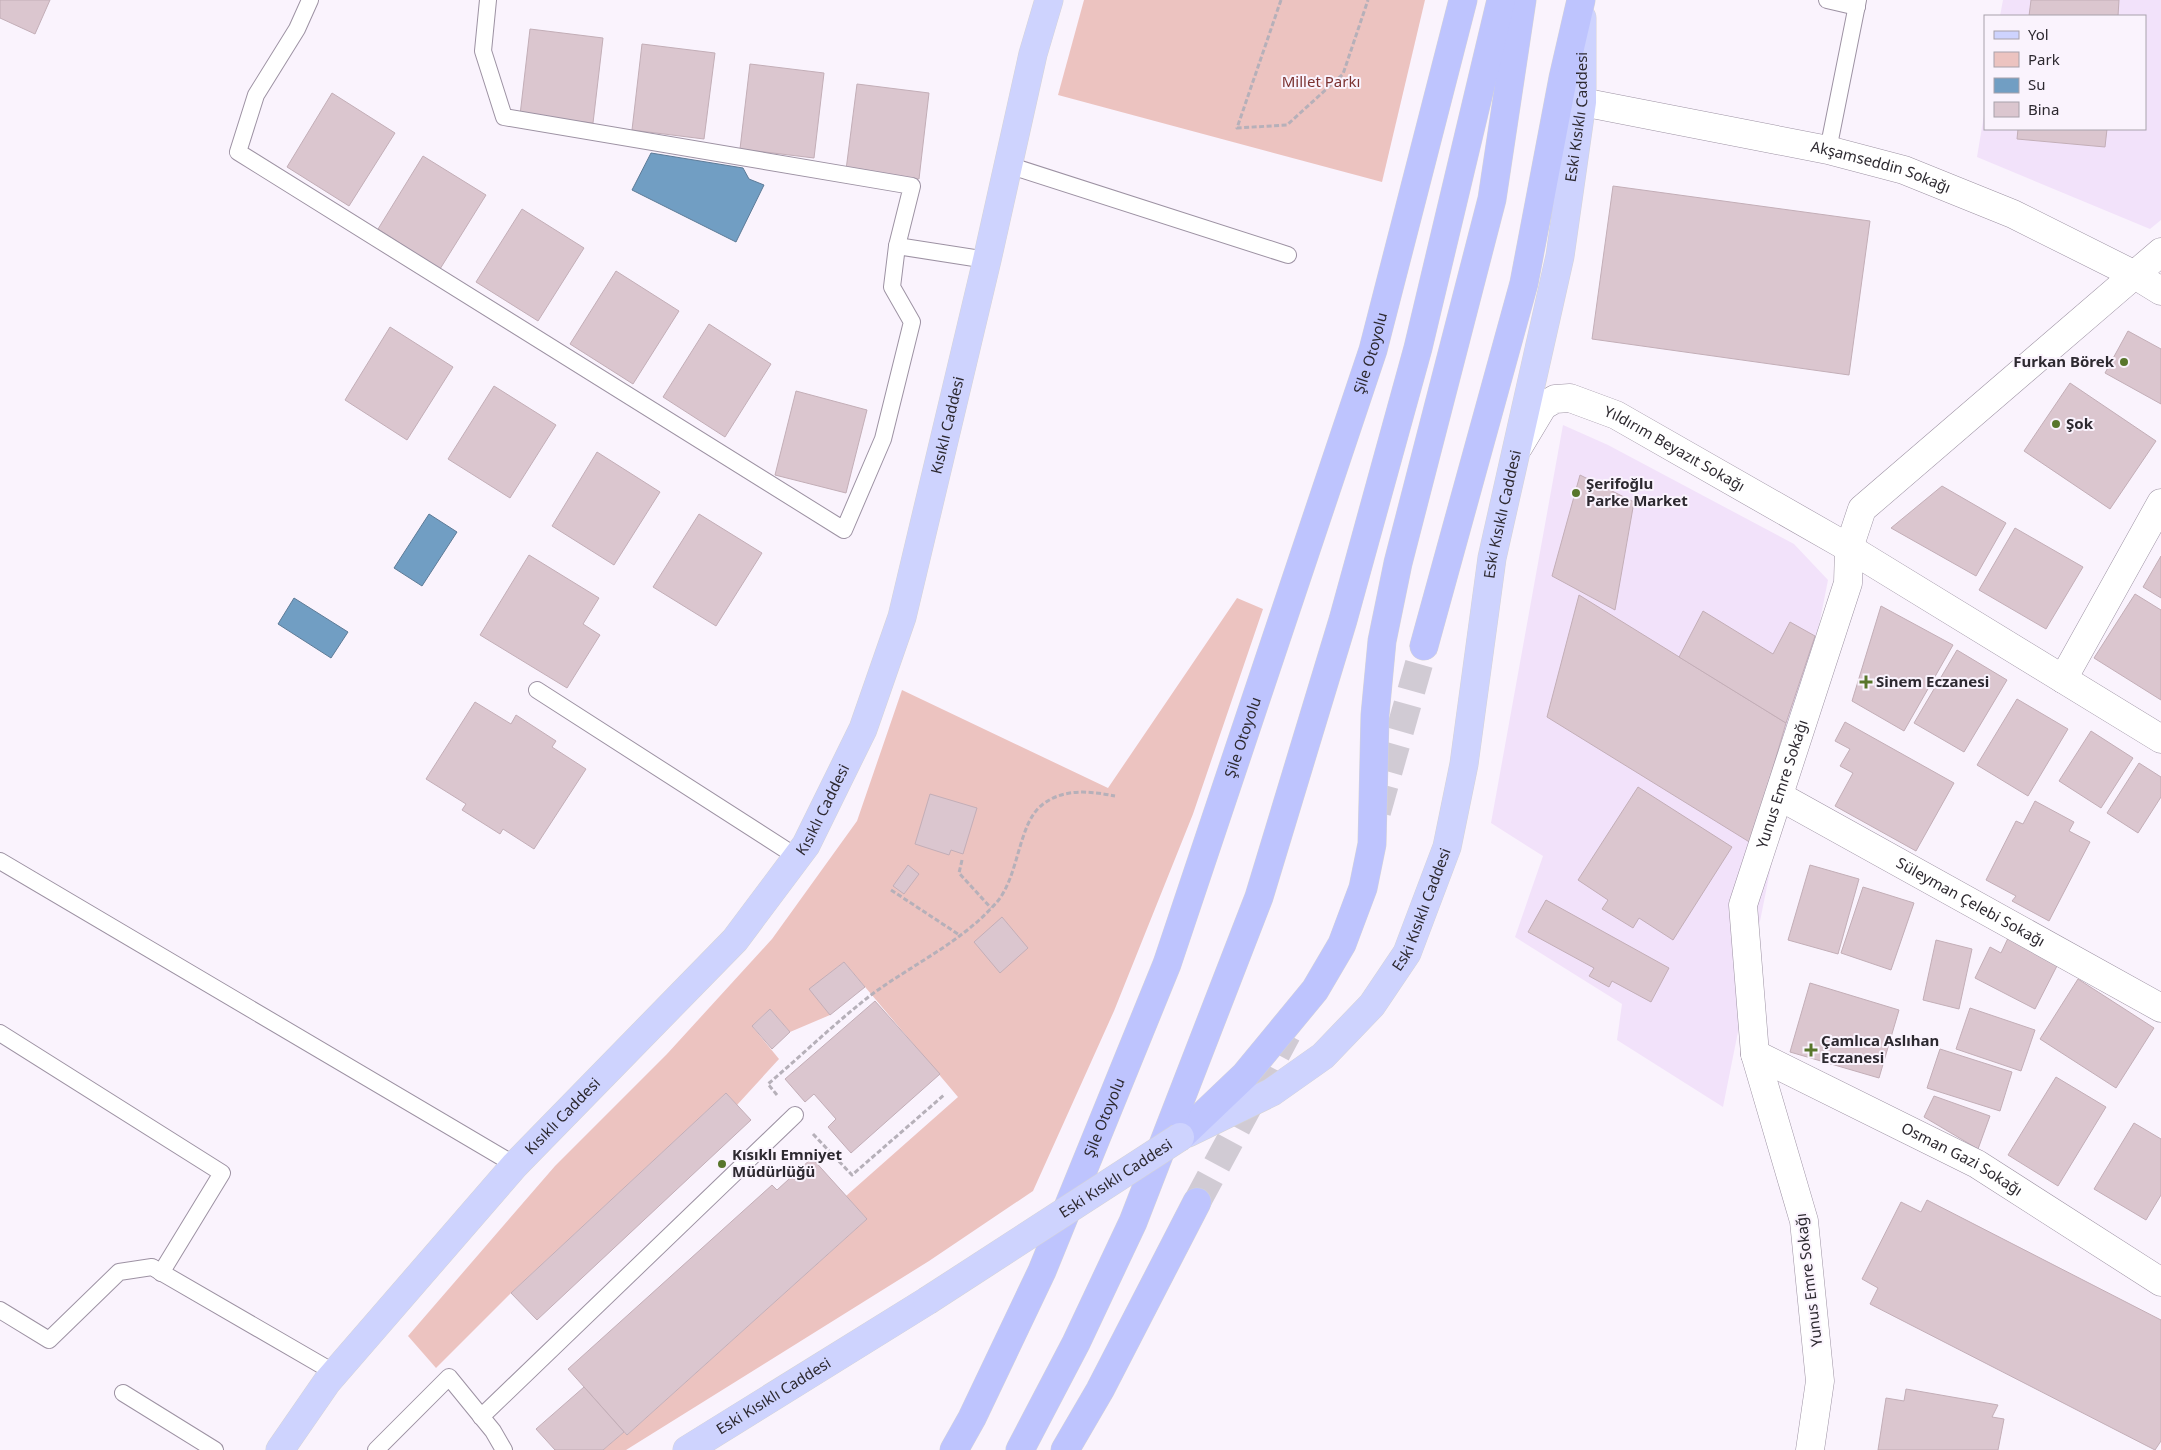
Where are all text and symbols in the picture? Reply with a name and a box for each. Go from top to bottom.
legend [1984,15,2146,130]
text: Yol [2028,24,2049,44]
text: Park [2028,49,2060,69]
street label: Eski Kısıklı Caddesi [1560,52,1592,183]
park label: Millet Parkı [1282,71,1360,91]
text: Su [2028,74,2046,94]
text: Bina [2028,99,2059,119]
street label: Akşamseddin Sokağı [1809,136,1954,197]
street label: Şile Otoyolu [1348,310,1391,396]
place label: Furkan Börek [2013,351,2115,371]
marker: Furkan Börek [2118,356,2130,368]
street label: Kısıklı Caddesi [925,374,968,476]
street label: Yıldırım Beyazıt Sokağı [1602,401,1749,496]
place label: Şok [2066,413,2094,433]
marker: Şok [2050,418,2062,430]
street label: Eski Kısıklı Caddesi [1478,448,1525,580]
place label: Şerifoğlu Parke Market [1586,473,1688,510]
marker: Şerifoğlu Parke Market [1570,487,1582,499]
place label: Sinem Eczanesi [1876,671,1989,691]
marker: Sinem Eczanesi [1860,676,1872,688]
street label: Şile Otoyolu [1219,694,1265,780]
street label: Yunus Emre Sokağı [1751,717,1812,851]
street label: Kısıklı Caddesi [791,760,853,859]
street label: Eski Kısıklı Caddesi [1387,845,1455,975]
street label: Süleyman Çelebi Sokağı [1893,852,2049,951]
place label: Çamlıca Aslıhan Eczanesi [1821,1030,1939,1067]
marker: Çamlıca Aslıhan Eczanesi [1805,1044,1817,1056]
street label: Kısıklı Caddesi [520,1073,604,1158]
street label: Şile Otoyolu [1078,1075,1129,1160]
street label: Osman Gazi Sokağı [1898,1117,2027,1200]
street label: Eski Kısıklı Caddesi [1055,1134,1176,1222]
place label: Kısıklı Emniyet Müdürlüğü [732,1144,842,1181]
marker: Kısıklı Emniyet Müdürlüğü [716,1158,728,1170]
street label: Yunus Emre Sokağı [1790,1212,1826,1348]
street label: Eski Kısıklı Caddesi [712,1352,834,1438]

